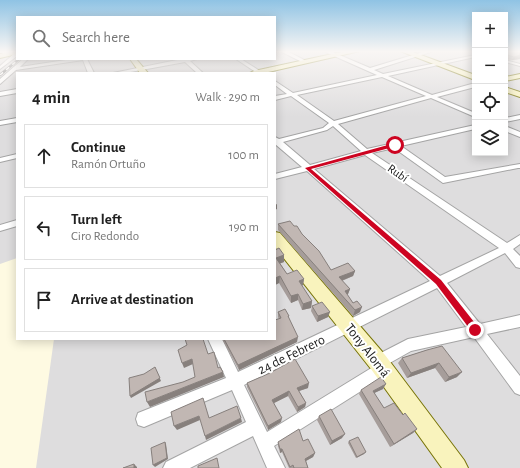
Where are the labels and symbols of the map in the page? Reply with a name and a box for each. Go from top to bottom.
route start [386,136,404,154]
street label: Rubí [386,162,410,184]
street label: Tony Alomá [342,321,393,381]
route end [466,321,484,339]
street label: 24 de Febrero [256,333,327,377]

